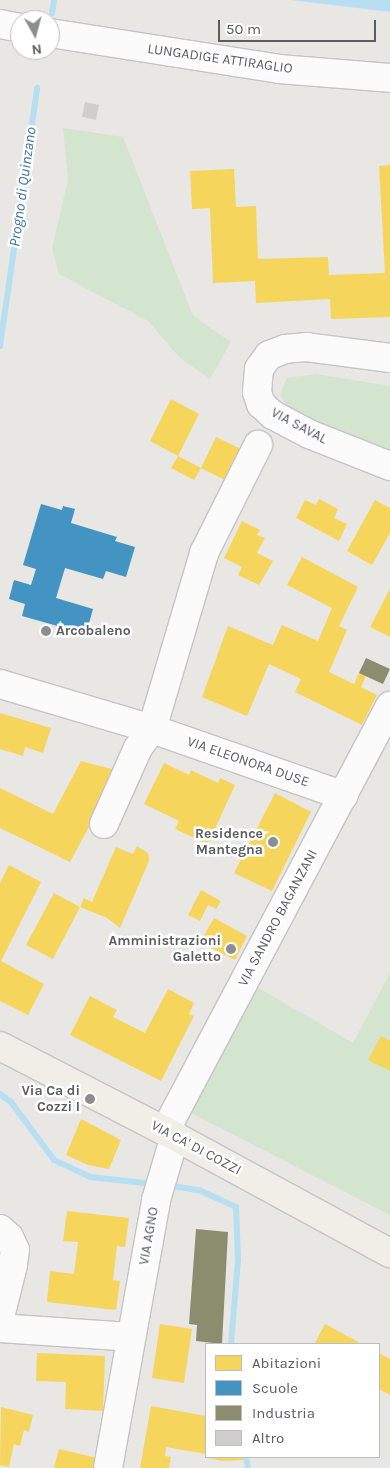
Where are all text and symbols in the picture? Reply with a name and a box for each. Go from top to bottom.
north arrow [10,10,60,60]
scale bar [220,10,378,42]
text: 50 m [226,20,261,38]
text: N [31,40,43,58]
street label: LUNGADIGE ATTIRAGLIO [146,41,294,77]
water label: Progno di Quinzano [6,126,40,248]
street label: VIA SAVAL [268,404,330,448]
place label: Arcobaleno [56,623,131,639]
marker: Arcobaleno [40,625,52,637]
street label: VIA ELEONORA DUSE [185,733,311,791]
place label: Residence Mantegna [195,826,263,859]
marker: Residence Mantegna [267,836,279,848]
street label: VIA SANDRO BAGANZANI [235,847,321,989]
place label: Amministrazioni Galetto [108,933,221,966]
marker: Amministrazioni Galetto [225,943,237,955]
place label: Via Ca di Cozzi I [21,1083,80,1116]
marker: Via Ca di Cozzi I [84,1093,96,1105]
street label: VIA CA' DI COZZI [148,1117,244,1179]
street label: VIA AGNO [136,1206,162,1266]
legend [205,1343,380,1458]
text: Abitazioni [252,1354,321,1372]
text: Scuole [252,1379,298,1397]
text: Industria [252,1404,315,1422]
text: Altro [252,1429,284,1447]

